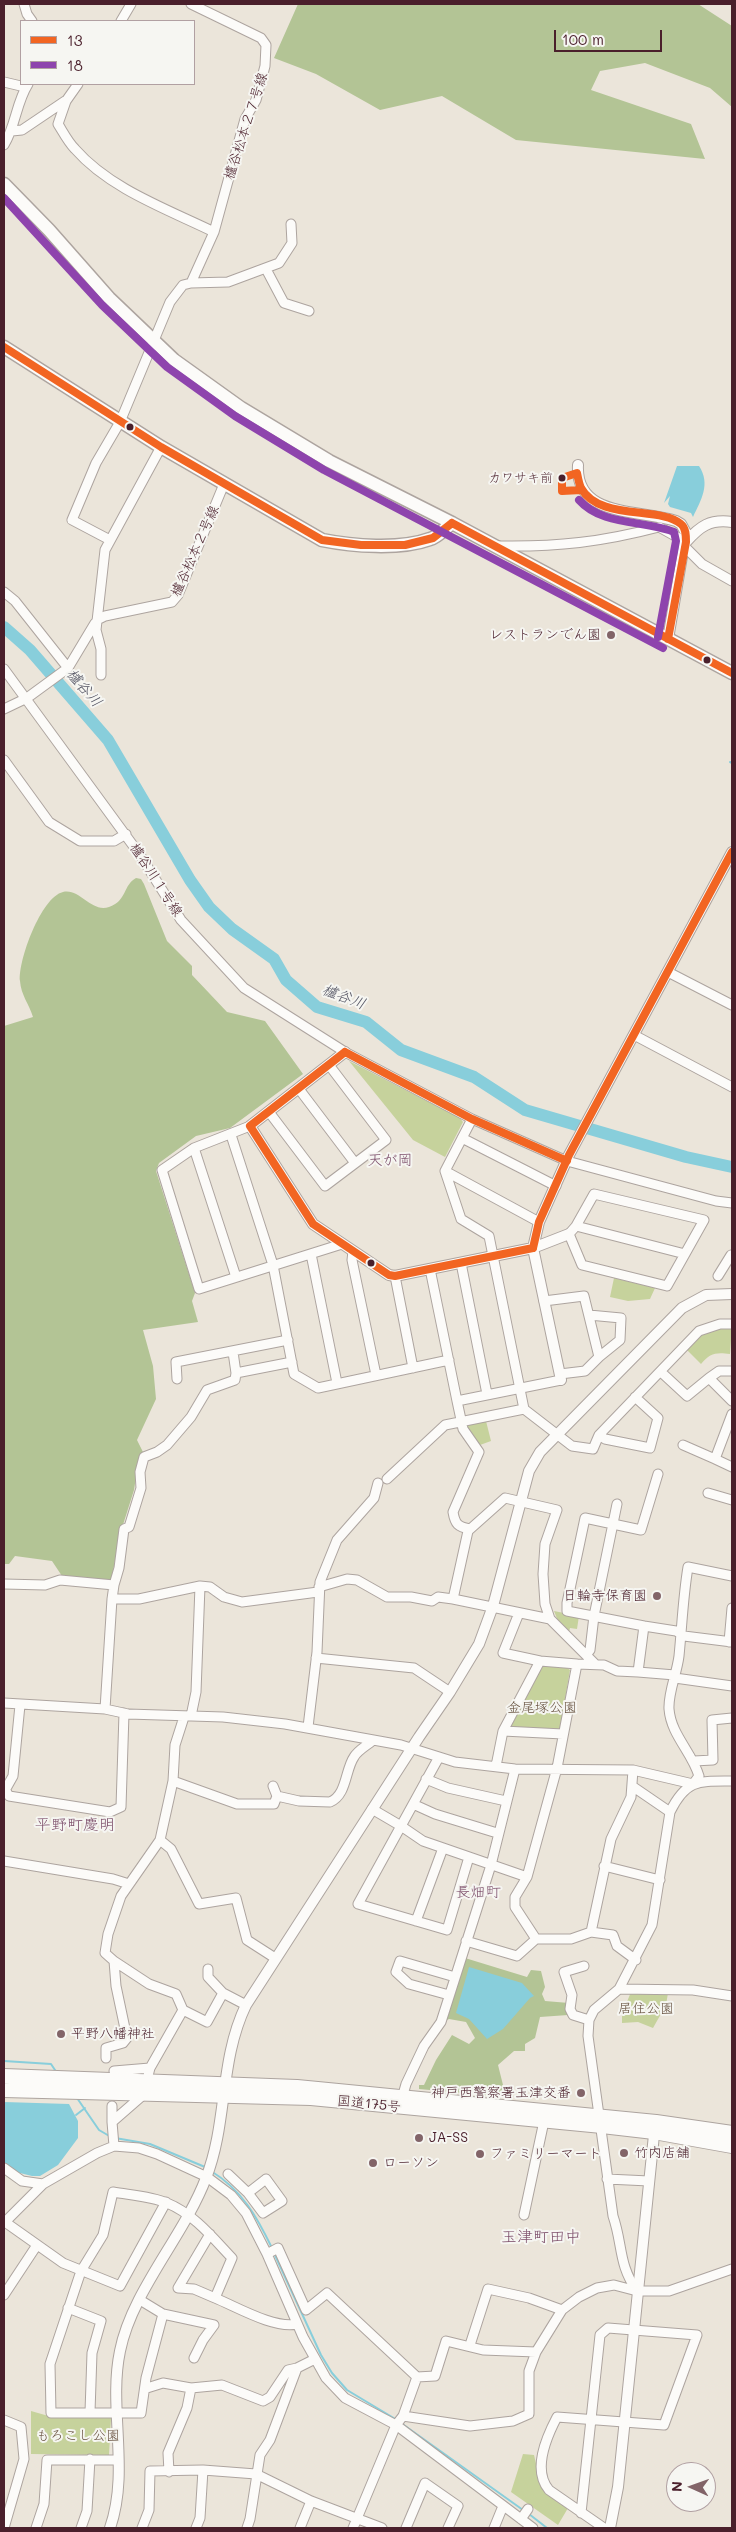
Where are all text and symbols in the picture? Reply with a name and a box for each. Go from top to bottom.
legend [20,20,195,85]
scale bar [556,20,664,52]
text: 100 m [562,29,604,49]
text: 13 [67,30,83,50]
text: 18 [67,55,83,75]
street label: 櫨谷松本２７号線 [221,70,271,182]
unlabelled marker [125,422,135,432]
place label: カワサキ前 [488,470,553,486]
marker: カワサキ前 [557,473,567,483]
street label: 櫨谷松本２号線 [167,503,223,599]
place label: レストランでん園 [489,627,601,643]
marker: レストランでん園 [605,629,617,641]
unlabelled marker [702,655,712,665]
water label: 櫨谷川 [62,665,106,711]
street label: 櫨谷川１号線 [126,840,186,920]
water label: 櫨谷川 [320,981,368,1013]
district label: 天が岡 [368,1151,412,1169]
unlabelled marker [366,1258,376,1268]
place label: 日輪寺保育園 [563,1588,647,1604]
marker: 日輪寺保育園 [651,1590,663,1602]
park label: 金尾塚公園 [507,1700,577,1716]
district label: 平野町慶明 [35,1815,115,1835]
district label: 長畑町 [456,1883,500,1901]
park label: 居住公園 [618,2001,674,2017]
place label: 平野八幡神社 [71,2026,155,2042]
marker: 平野八幡神社 [55,2028,67,2040]
place label: 神戸西警察署玉津交番 [431,2085,571,2101]
marker: 神戸西警察署玉津交番 [575,2087,587,2099]
street label: 国道175号 [336,2092,402,2116]
place label: JA-SS [429,2130,468,2146]
marker: JA-SS [413,2132,425,2144]
place label: 竹内店舗 [634,2145,690,2161]
place label: ファミリーマート [490,2146,602,2162]
marker: 竹内店舗 [618,2147,630,2159]
marker: ファミリーマート [474,2148,486,2160]
place label: ローソン [383,2155,439,2171]
marker: ローソン [367,2157,379,2169]
district label: 玉津町田中 [501,2227,581,2247]
park label: もろこし公園 [36,2428,120,2444]
north arrow [666,2462,716,2512]
text: N [667,2481,686,2492]

